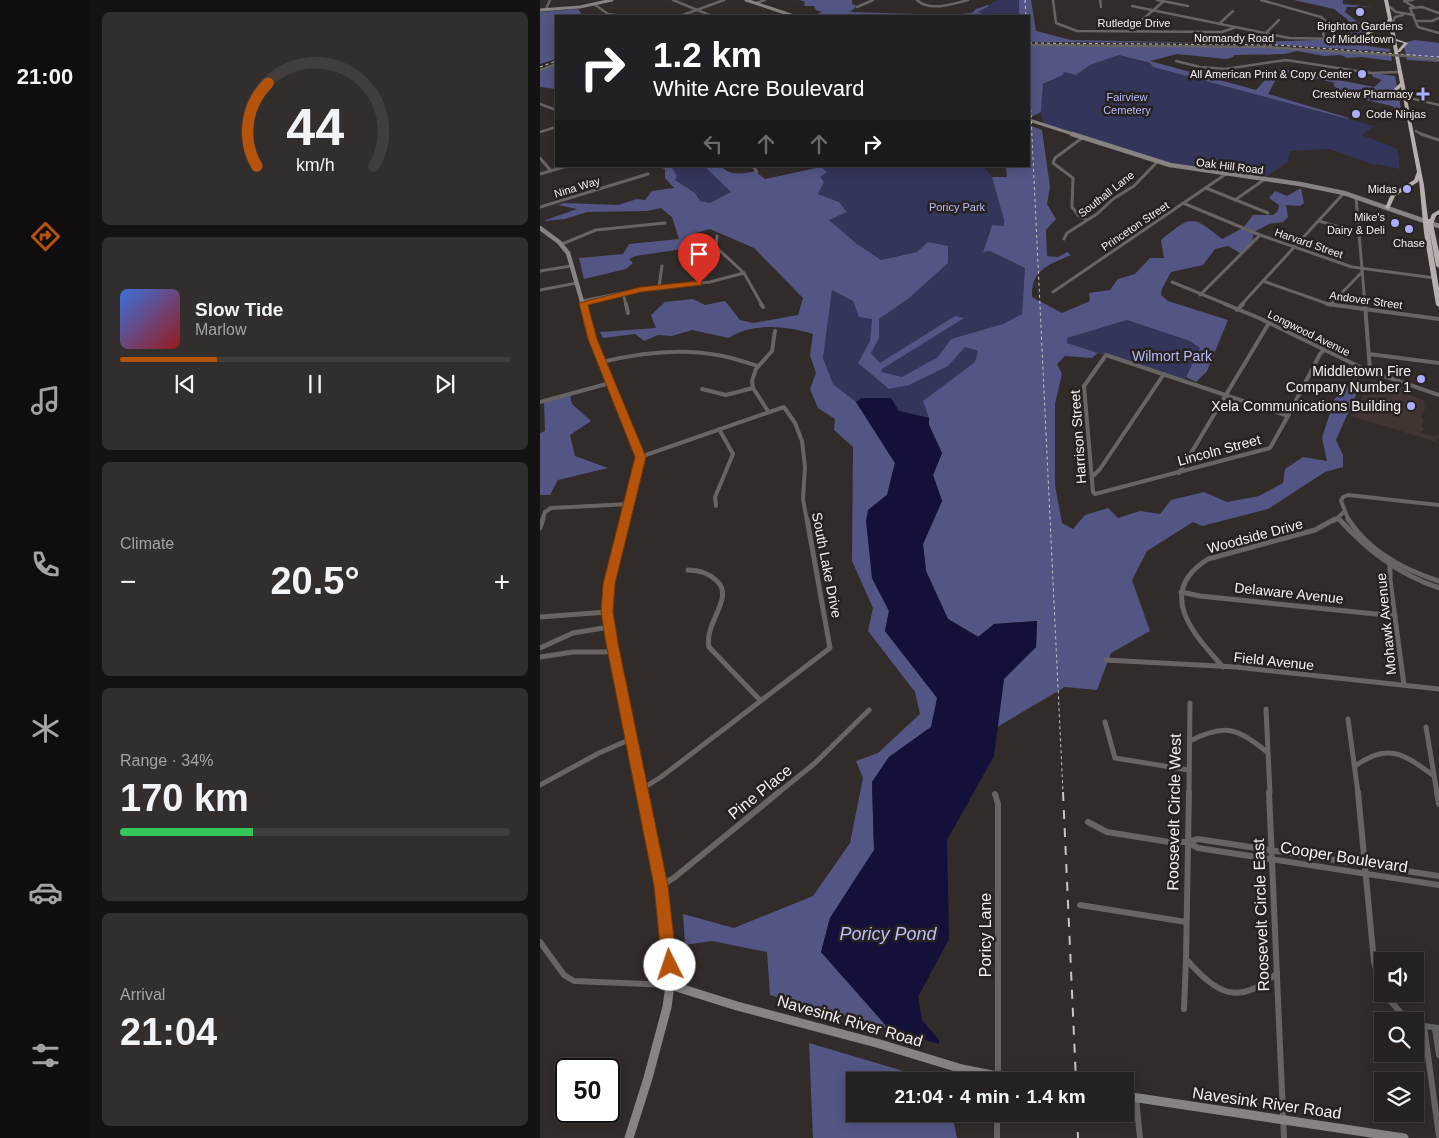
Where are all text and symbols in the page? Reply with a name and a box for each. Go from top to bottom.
marker: Brighton Gardens of Middletown [1354,6,1366,18]
street label: Rutledge Drive [1098,17,1170,29]
place label: Brighton Gardens of Middletown [1317,20,1404,45]
street label: Normandy Road [1194,32,1274,44]
icon: right [570,35,635,100]
text: 1.2 km [653,35,762,74]
text: 21:00 [17,64,73,89]
place label: All American Print & Copy Center [1190,68,1352,80]
marker: All American Print & Copy Center [1356,68,1368,80]
text: White Acre Boulevard [653,76,865,101]
place label: Crestview Pharmacy [1312,88,1413,100]
marker: Crestview Pharmacy [1417,88,1429,100]
park label: Fairview Cemetery [1103,91,1151,116]
text: 44 [286,98,344,156]
marker: Code Ninjas [1350,108,1362,120]
place label: Code Ninjas [1366,108,1426,120]
icon: left [699,130,727,158]
icon: ahead [752,130,780,158]
icon: ahead [805,130,833,158]
icon: right [858,130,886,158]
text: km/h [296,155,334,175]
street label: Oak Hill Road [1196,156,1264,176]
street label: Southall Lane [1076,169,1136,219]
street label: Nina Way [553,174,602,200]
place label: Midas [1368,183,1397,195]
marker: Midas [1401,183,1413,195]
street label: Princeton Street [1099,199,1171,253]
park label: Poricy Park [929,201,986,213]
place label: Mike's Dairy & Deli [1327,211,1385,236]
marker: Mike's Dairy & Deli [1389,217,1401,229]
icon: directions [28,219,63,254]
marker: Chase [1403,223,1415,235]
street label: Harvard Street [1273,226,1345,260]
pin [678,233,720,284]
place label: Chase [1393,237,1425,249]
icon: arrive [685,240,713,268]
street label: Andover Street [1329,289,1403,311]
text: Slow Tide [195,299,283,320]
street label: Longwood Avenue [1266,308,1352,358]
text: Marlow [195,321,247,338]
park label: Wilmort Park [1132,348,1213,364]
place label: Middletown Fire Company Number 1 [1286,363,1411,395]
icon: previous [171,370,199,398]
icon: pause [301,370,329,398]
icon: next [431,370,459,398]
marker: Middletown Fire Company Number 1 [1415,373,1427,385]
icon: music [28,383,63,418]
street label: Harrison Street [1067,389,1089,485]
place label: Xela Communications Building [1211,398,1401,414]
marker: Xela Communications Building [1405,400,1417,412]
street label: Lincoln Street [1176,431,1263,469]
street label: South Lake Drive [809,511,845,619]
street label: Woodside Drive [1205,515,1305,556]
text: Climate [120,535,174,552]
icon: phone [28,547,63,582]
text: 20.5° [270,560,360,602]
text: − [120,566,136,597]
text: + [494,566,510,597]
street label: Mohawk Avenue [1373,572,1399,676]
street label: Delaware Avenue [1234,579,1344,607]
street label: Field Avenue [1233,649,1315,673]
icon: climate [28,711,63,746]
street label: Roosevelt Circle West [1164,733,1184,891]
text: Range · 34% [120,752,213,769]
street label: Pine Place [725,761,795,823]
text: 170 km [120,777,249,819]
street label: Roosevelt Circle East [1250,838,1272,992]
street label: Cooper Boulevard [1279,839,1409,875]
icon: car [28,875,63,910]
street label: Poricy Lane [977,893,994,977]
water label: Poricy Pond [839,924,938,944]
position arrow [643,938,695,990]
map controls [1374,952,1424,1122]
button: sound [1374,952,1424,1002]
text: Arrival [120,986,165,1003]
street label: Navesink River Road [775,992,925,1050]
text: 21:04 [120,1011,217,1053]
button: search [1374,1012,1424,1062]
icon: filters [28,1038,63,1073]
speed limit sign: 50 [555,1058,620,1123]
button: layers [1374,1072,1424,1122]
street label: Navesink River Road [1191,1084,1343,1122]
text: 21:04 · 4 min · 1.4 km [894,1086,1086,1107]

